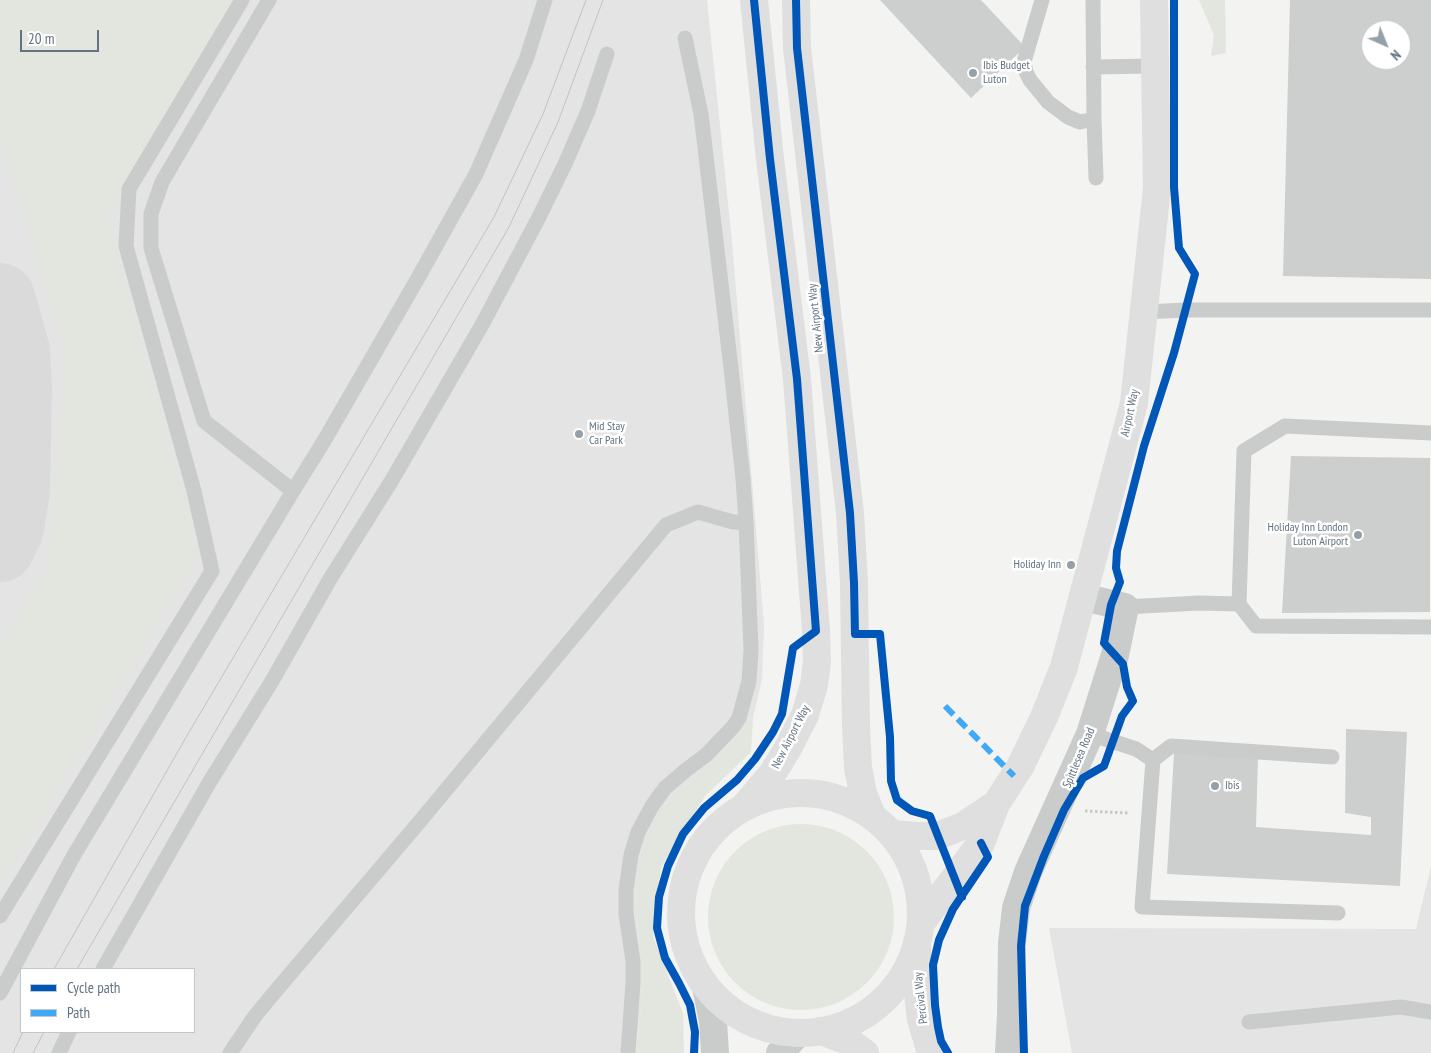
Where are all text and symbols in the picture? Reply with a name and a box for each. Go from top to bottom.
scale bar [22,20,101,52]
north arrow [1361,20,1411,70]
text: 20 m [28,29,54,48]
text: N [1387,46,1405,64]
place label: Ibis Budget Luton [983,59,1030,87]
marker: Ibis Budget Luton [967,67,979,79]
street label: New Airport Way [805,283,827,353]
street label: Airport Way [1118,388,1142,438]
place label: Mid Stay Car Park [589,420,625,448]
marker: Mid Stay Car Park [573,428,585,440]
place label: Holiday Inn London Luton Airport [1268,521,1348,549]
marker: Holiday Inn London Luton Airport [1352,529,1364,541]
place label: Holiday Inn [1014,558,1061,572]
marker: Holiday Inn [1065,559,1077,571]
street label: New Airport Way [769,703,813,771]
street label: Spittlesea Road [1060,726,1098,790]
place label: Ibis [1225,779,1240,793]
marker: Ibis [1209,780,1221,792]
legend [20,968,195,1033]
street label: Percival Way [911,971,931,1025]
text: Cycle path [67,978,120,997]
text: Path [67,1003,90,1022]

